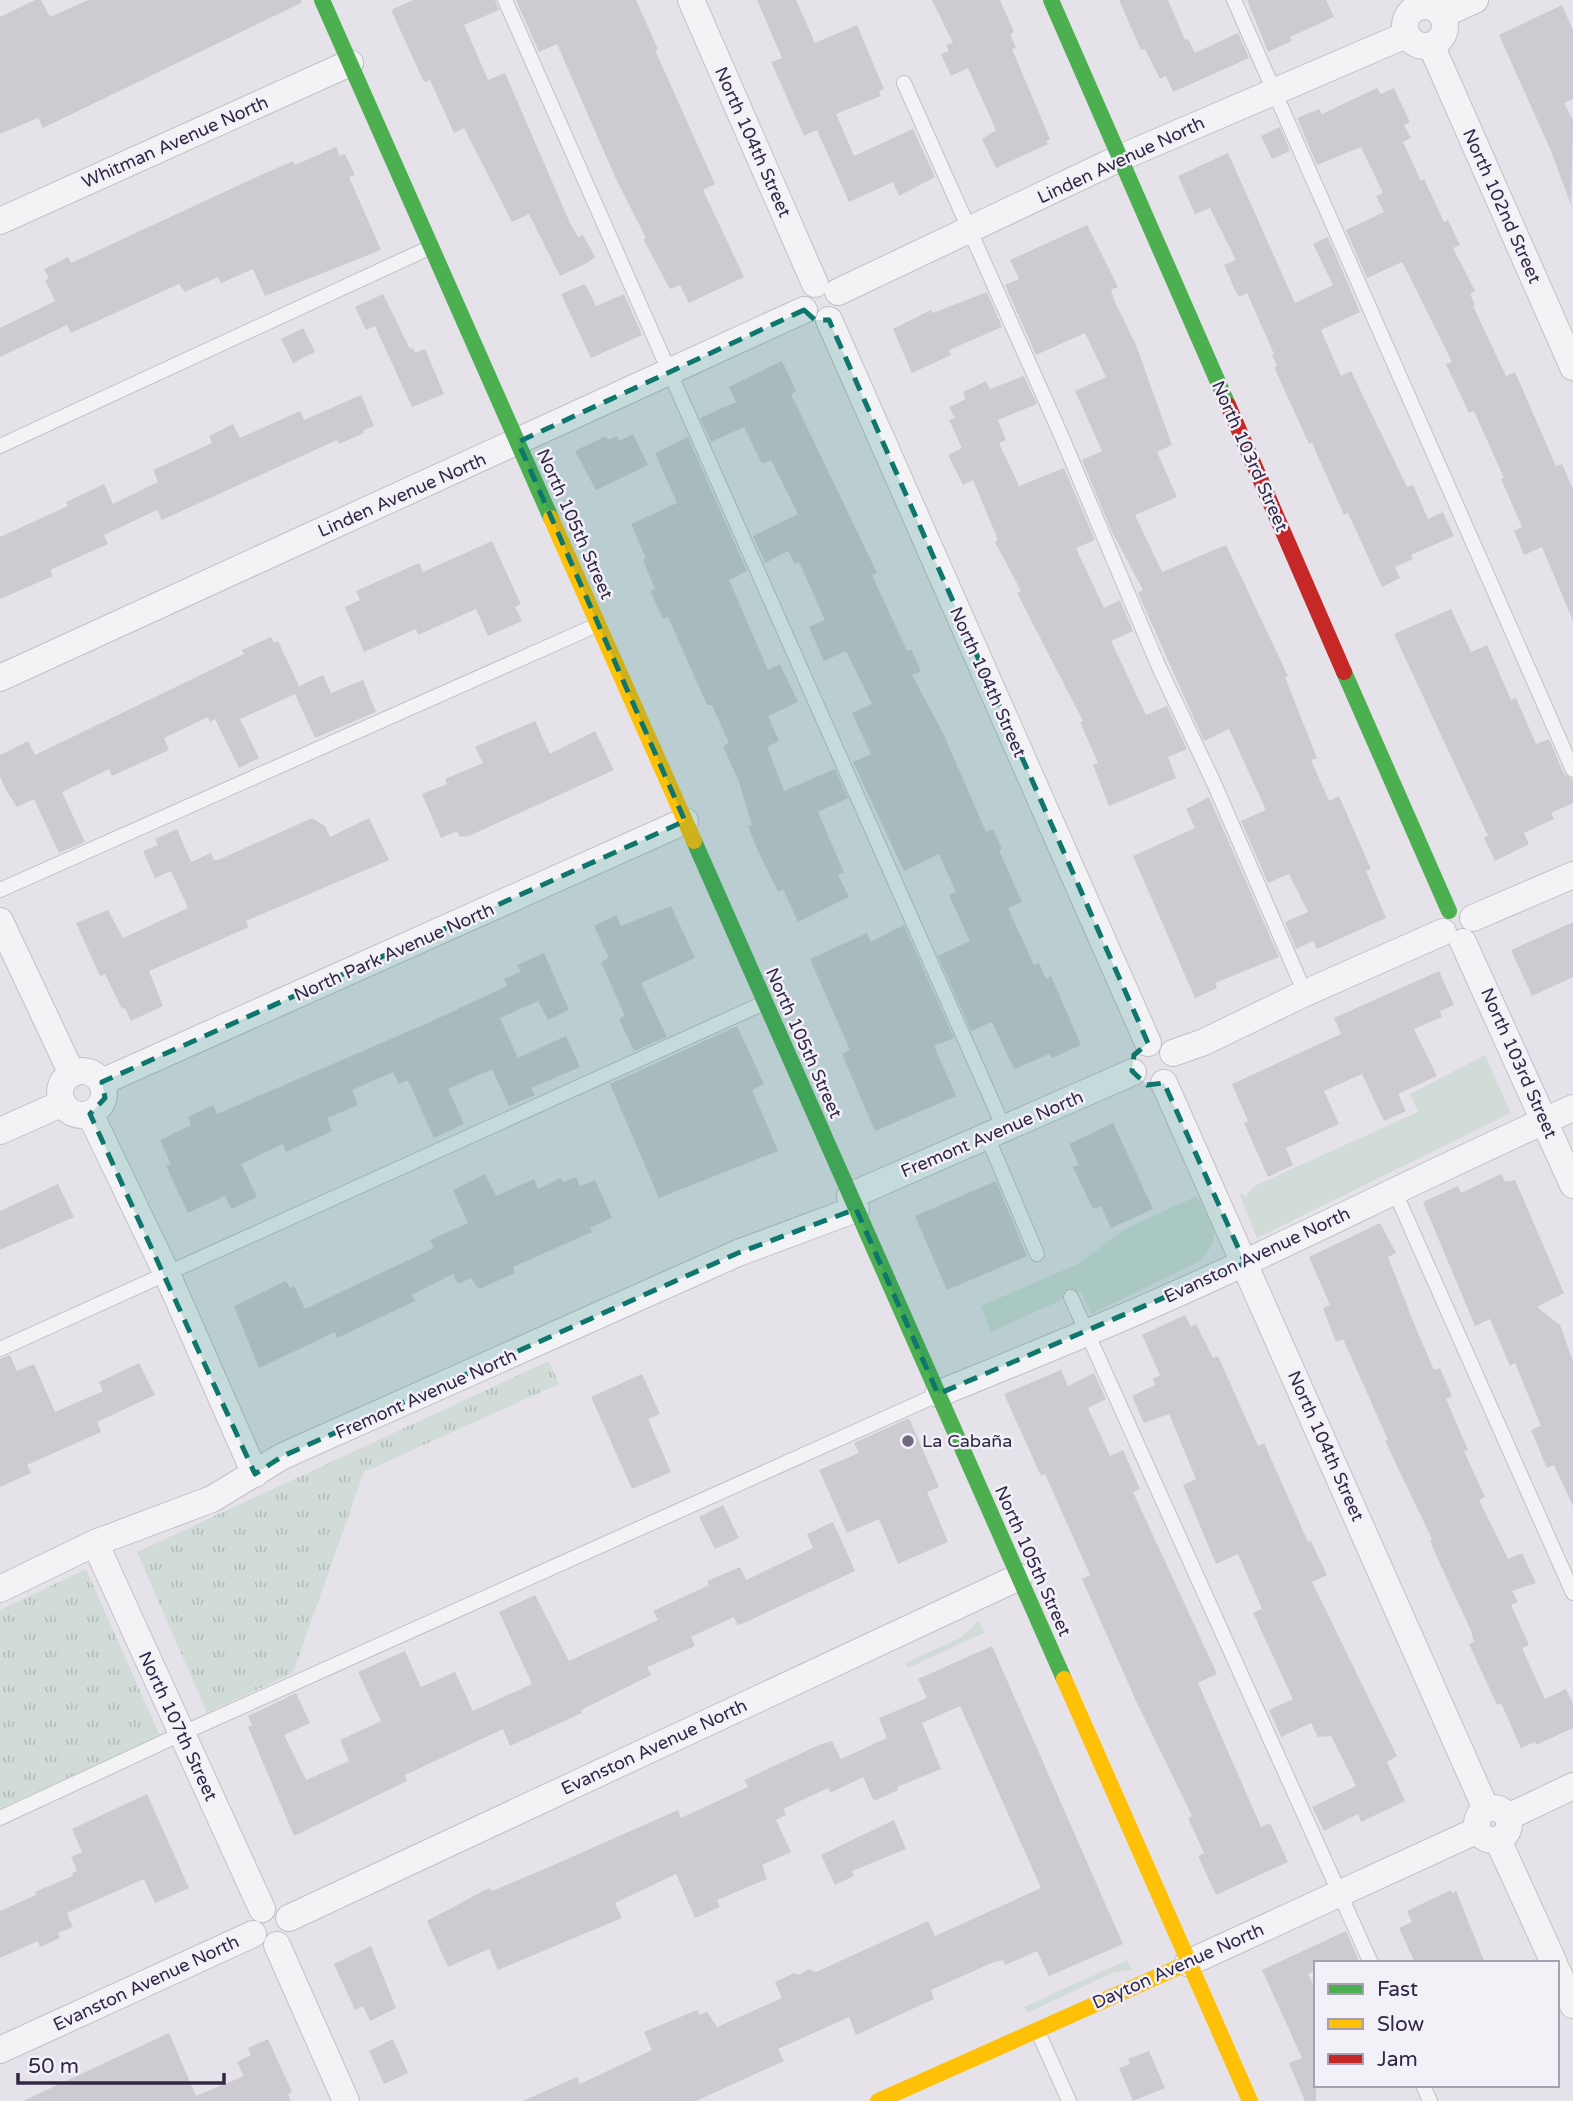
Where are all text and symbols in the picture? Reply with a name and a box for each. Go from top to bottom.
street label: North 104th Street [710,63,796,221]
street label: Whitman Avenue North [78,91,272,193]
street label: Linden Avenue North [1034,112,1208,208]
street label: North 102nd Street [1458,125,1546,287]
street label: North 103rd Street [1207,377,1293,535]
street label: North 105th Street [532,445,618,603]
street label: Linden Avenue North [314,448,490,542]
street label: North 104th Street [945,603,1031,761]
street label: North Park Avenue North [291,898,497,1006]
street label: North 105th Street [761,964,847,1122]
street label: North 103rd Street [1476,984,1562,1142]
street label: Fremont Avenue North [897,1086,1087,1182]
street label: Evanston Avenue North [1161,1202,1353,1308]
street label: Fremont Avenue North [332,1344,520,1444]
street label: North 104th Street [1283,1367,1369,1525]
place label: La Cabaña [922,1430,1012,1452]
marker: La Cabaña [900,1433,916,1449]
street label: North 105th Street [990,1482,1076,1640]
street label: North 107th Street [134,1648,222,1804]
street label: Evanston Avenue North [558,1694,750,1800]
street label: Dayton Avenue North [1089,1918,1267,2014]
street label: Evanston Avenue North [50,1930,242,2036]
legend [1314,1961,1559,2087]
text: Fast [1377,1977,1418,2002]
text: Slow [1377,2012,1425,2037]
scale bar [18,2042,224,2086]
text: Jam [1377,2047,1418,2072]
text: 50 m [28,2054,79,2079]

